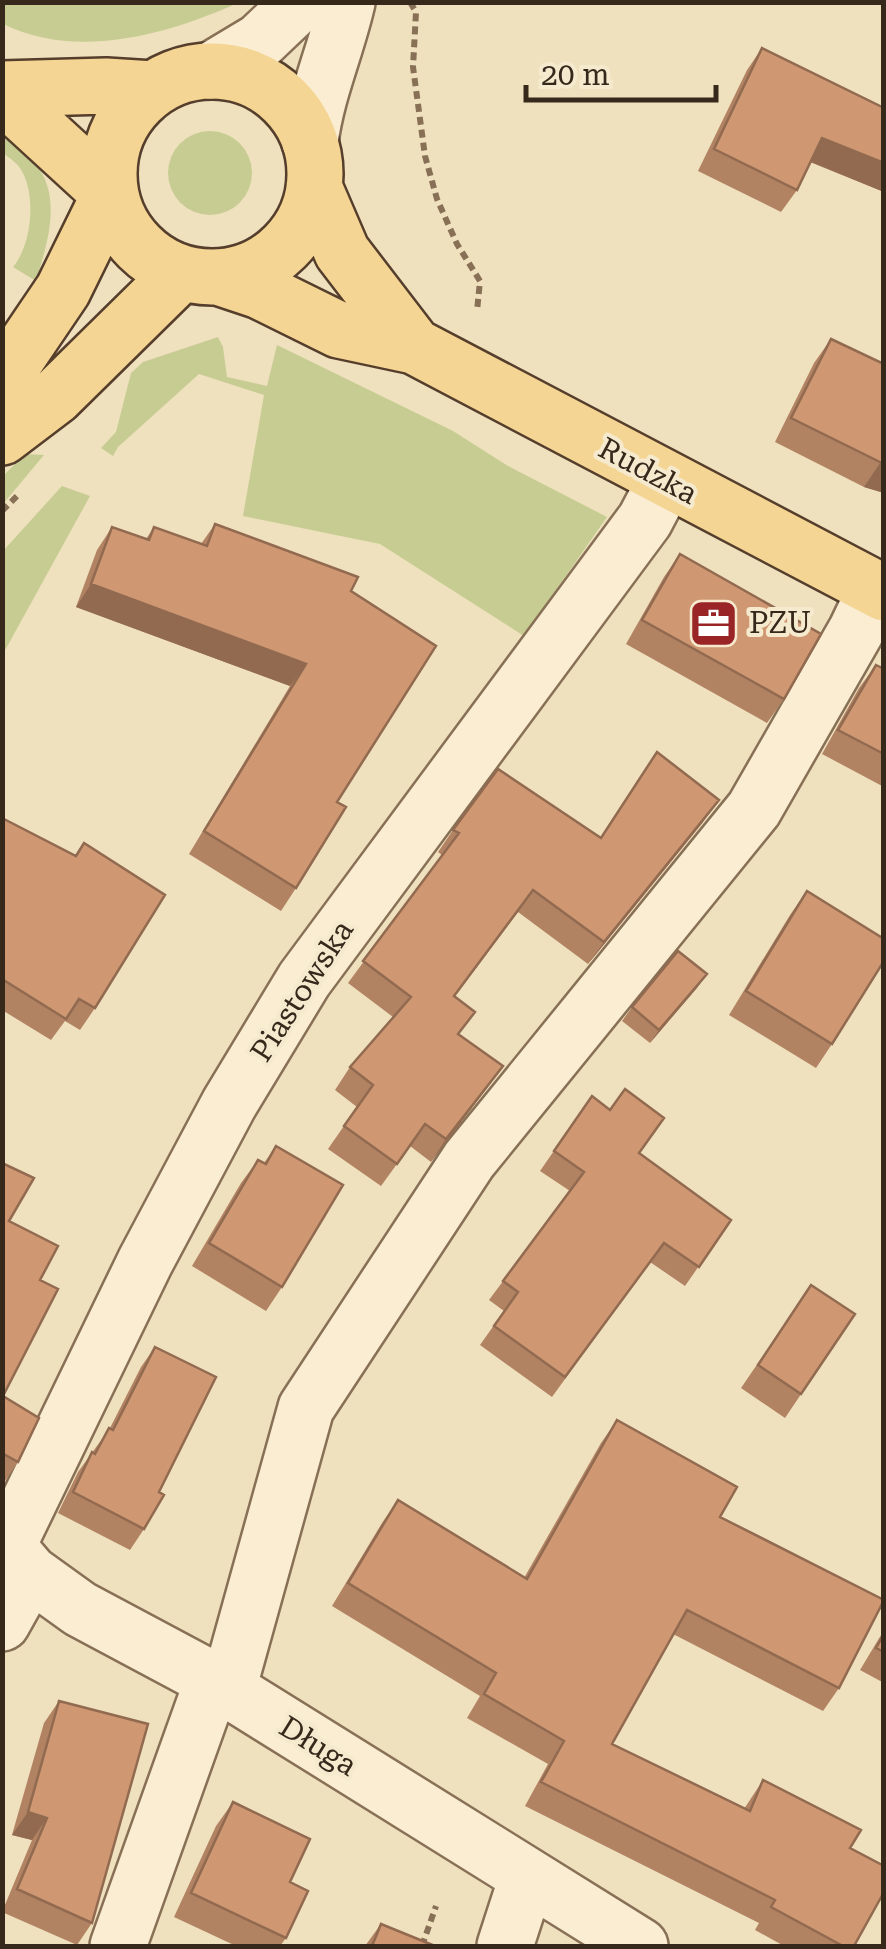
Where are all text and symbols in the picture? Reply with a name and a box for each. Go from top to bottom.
scale bar [526,40,716,102]
text: 20 m [541,57,610,92]
street label: Rudzka [593,430,703,511]
office icon: PZU [688,597,740,649]
place label: PZU [749,605,811,640]
street label: Piastowska [243,914,360,1068]
street label: Długa [273,1708,363,1783]

